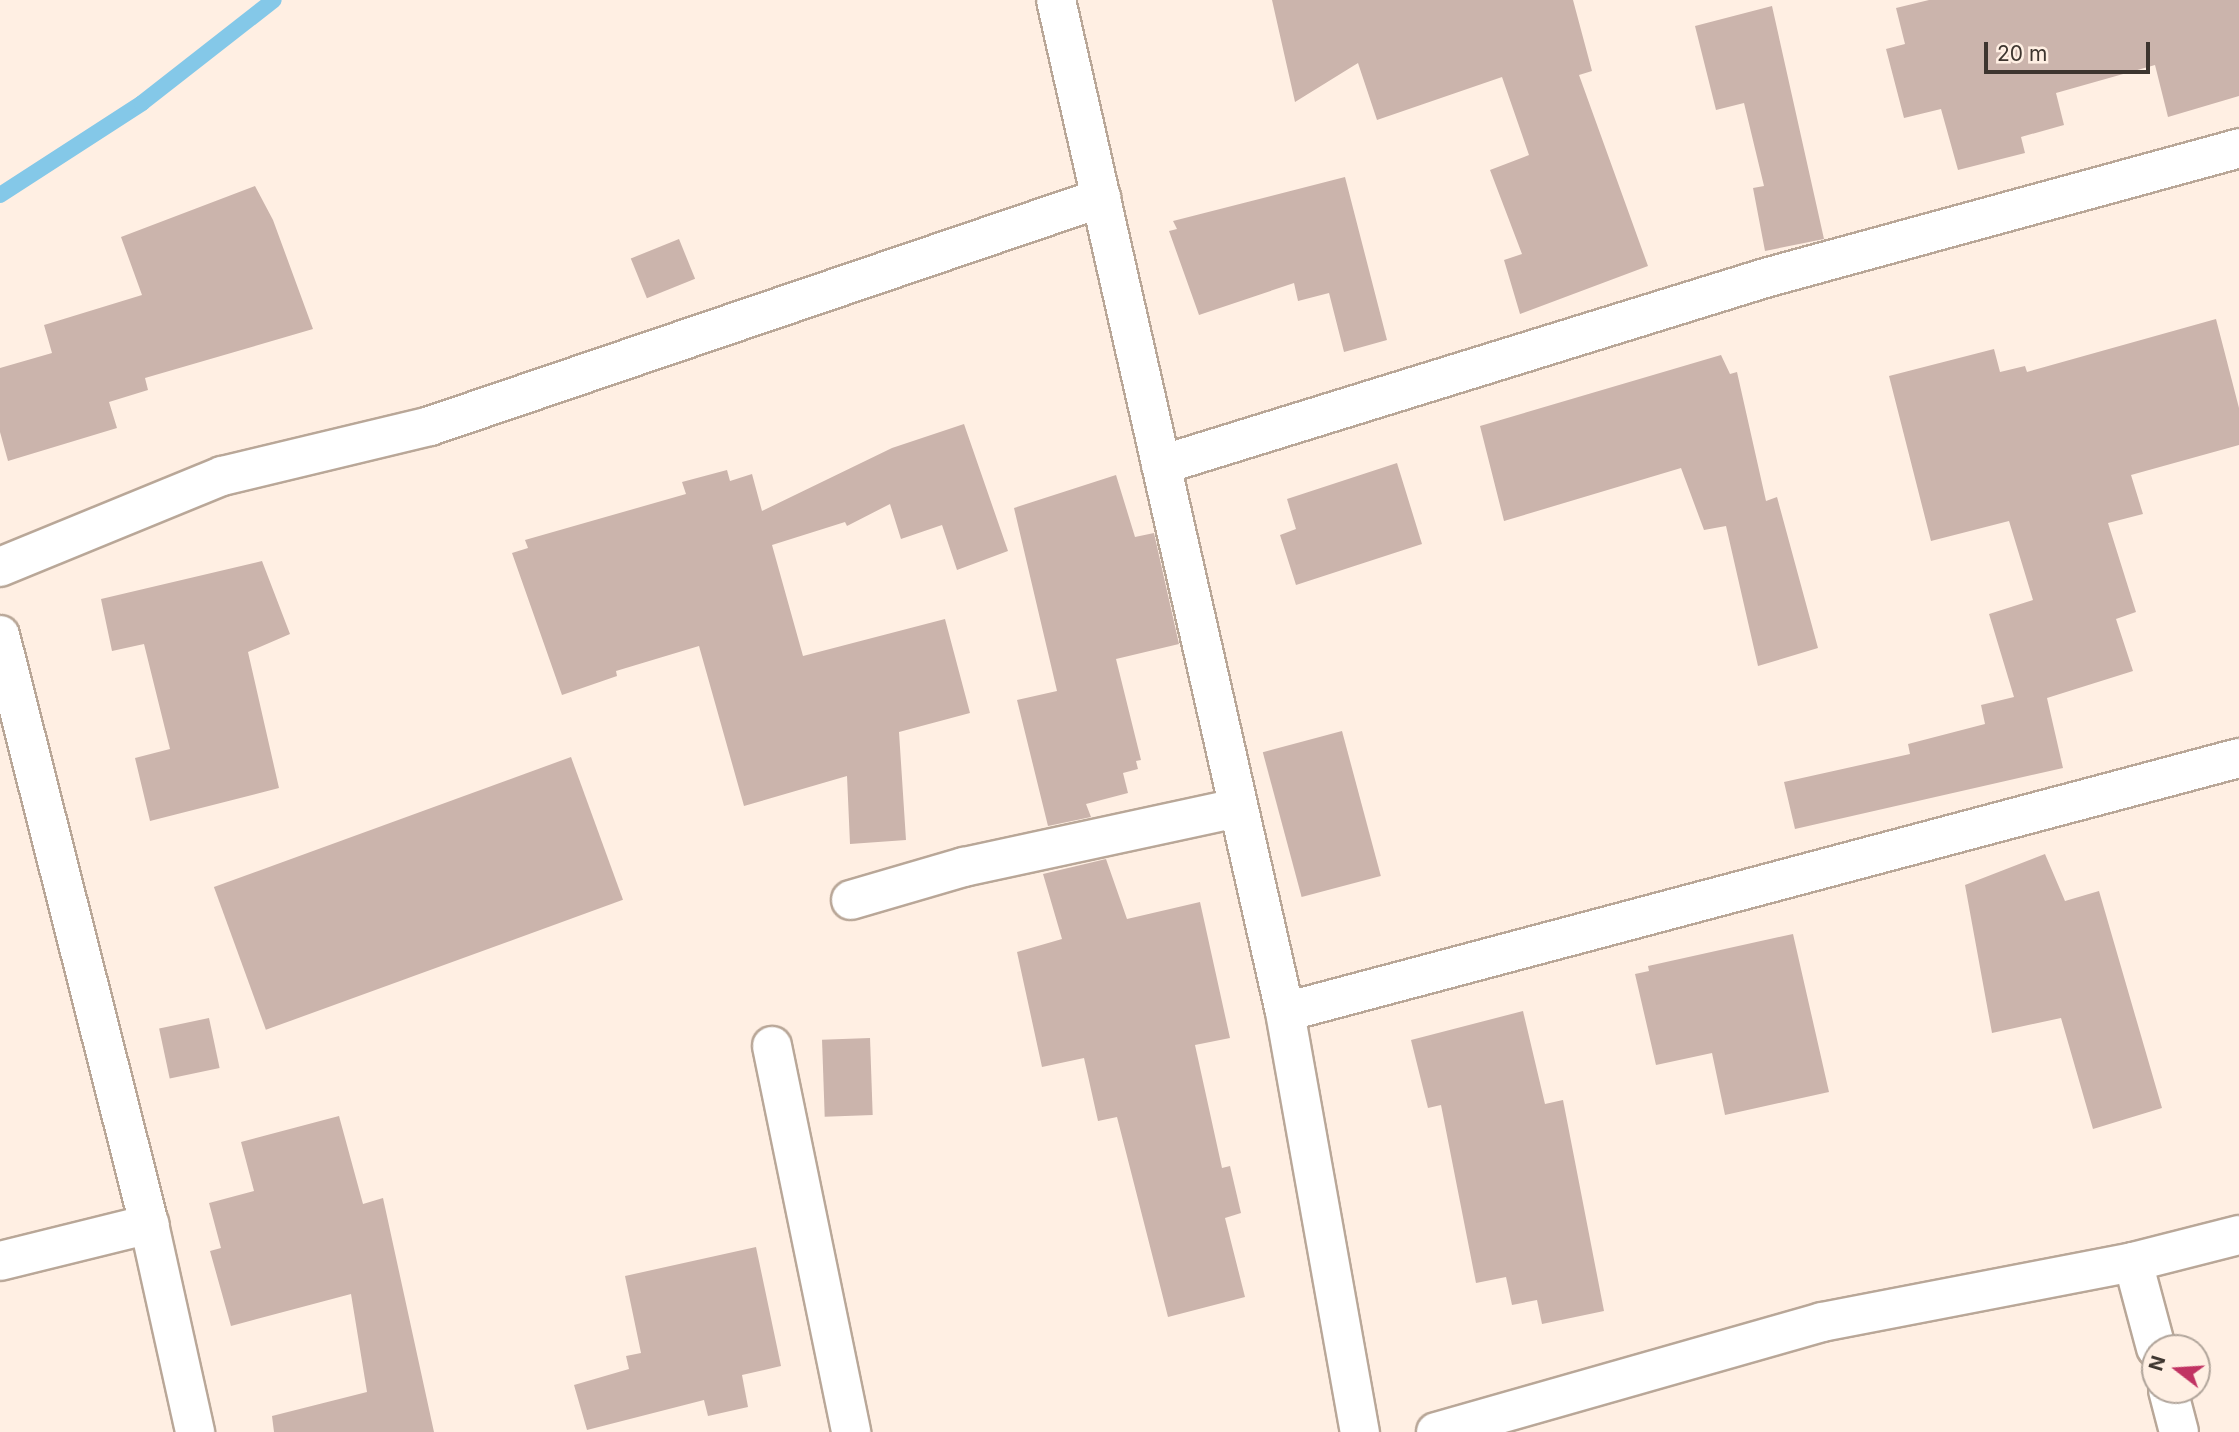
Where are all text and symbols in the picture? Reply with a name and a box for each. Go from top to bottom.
scale bar [1987,28,2153,72]
text: 20 m [1997,41,2047,66]
north arrow [2141,1334,2211,1404]
text: N [2144,1353,2170,1374]

